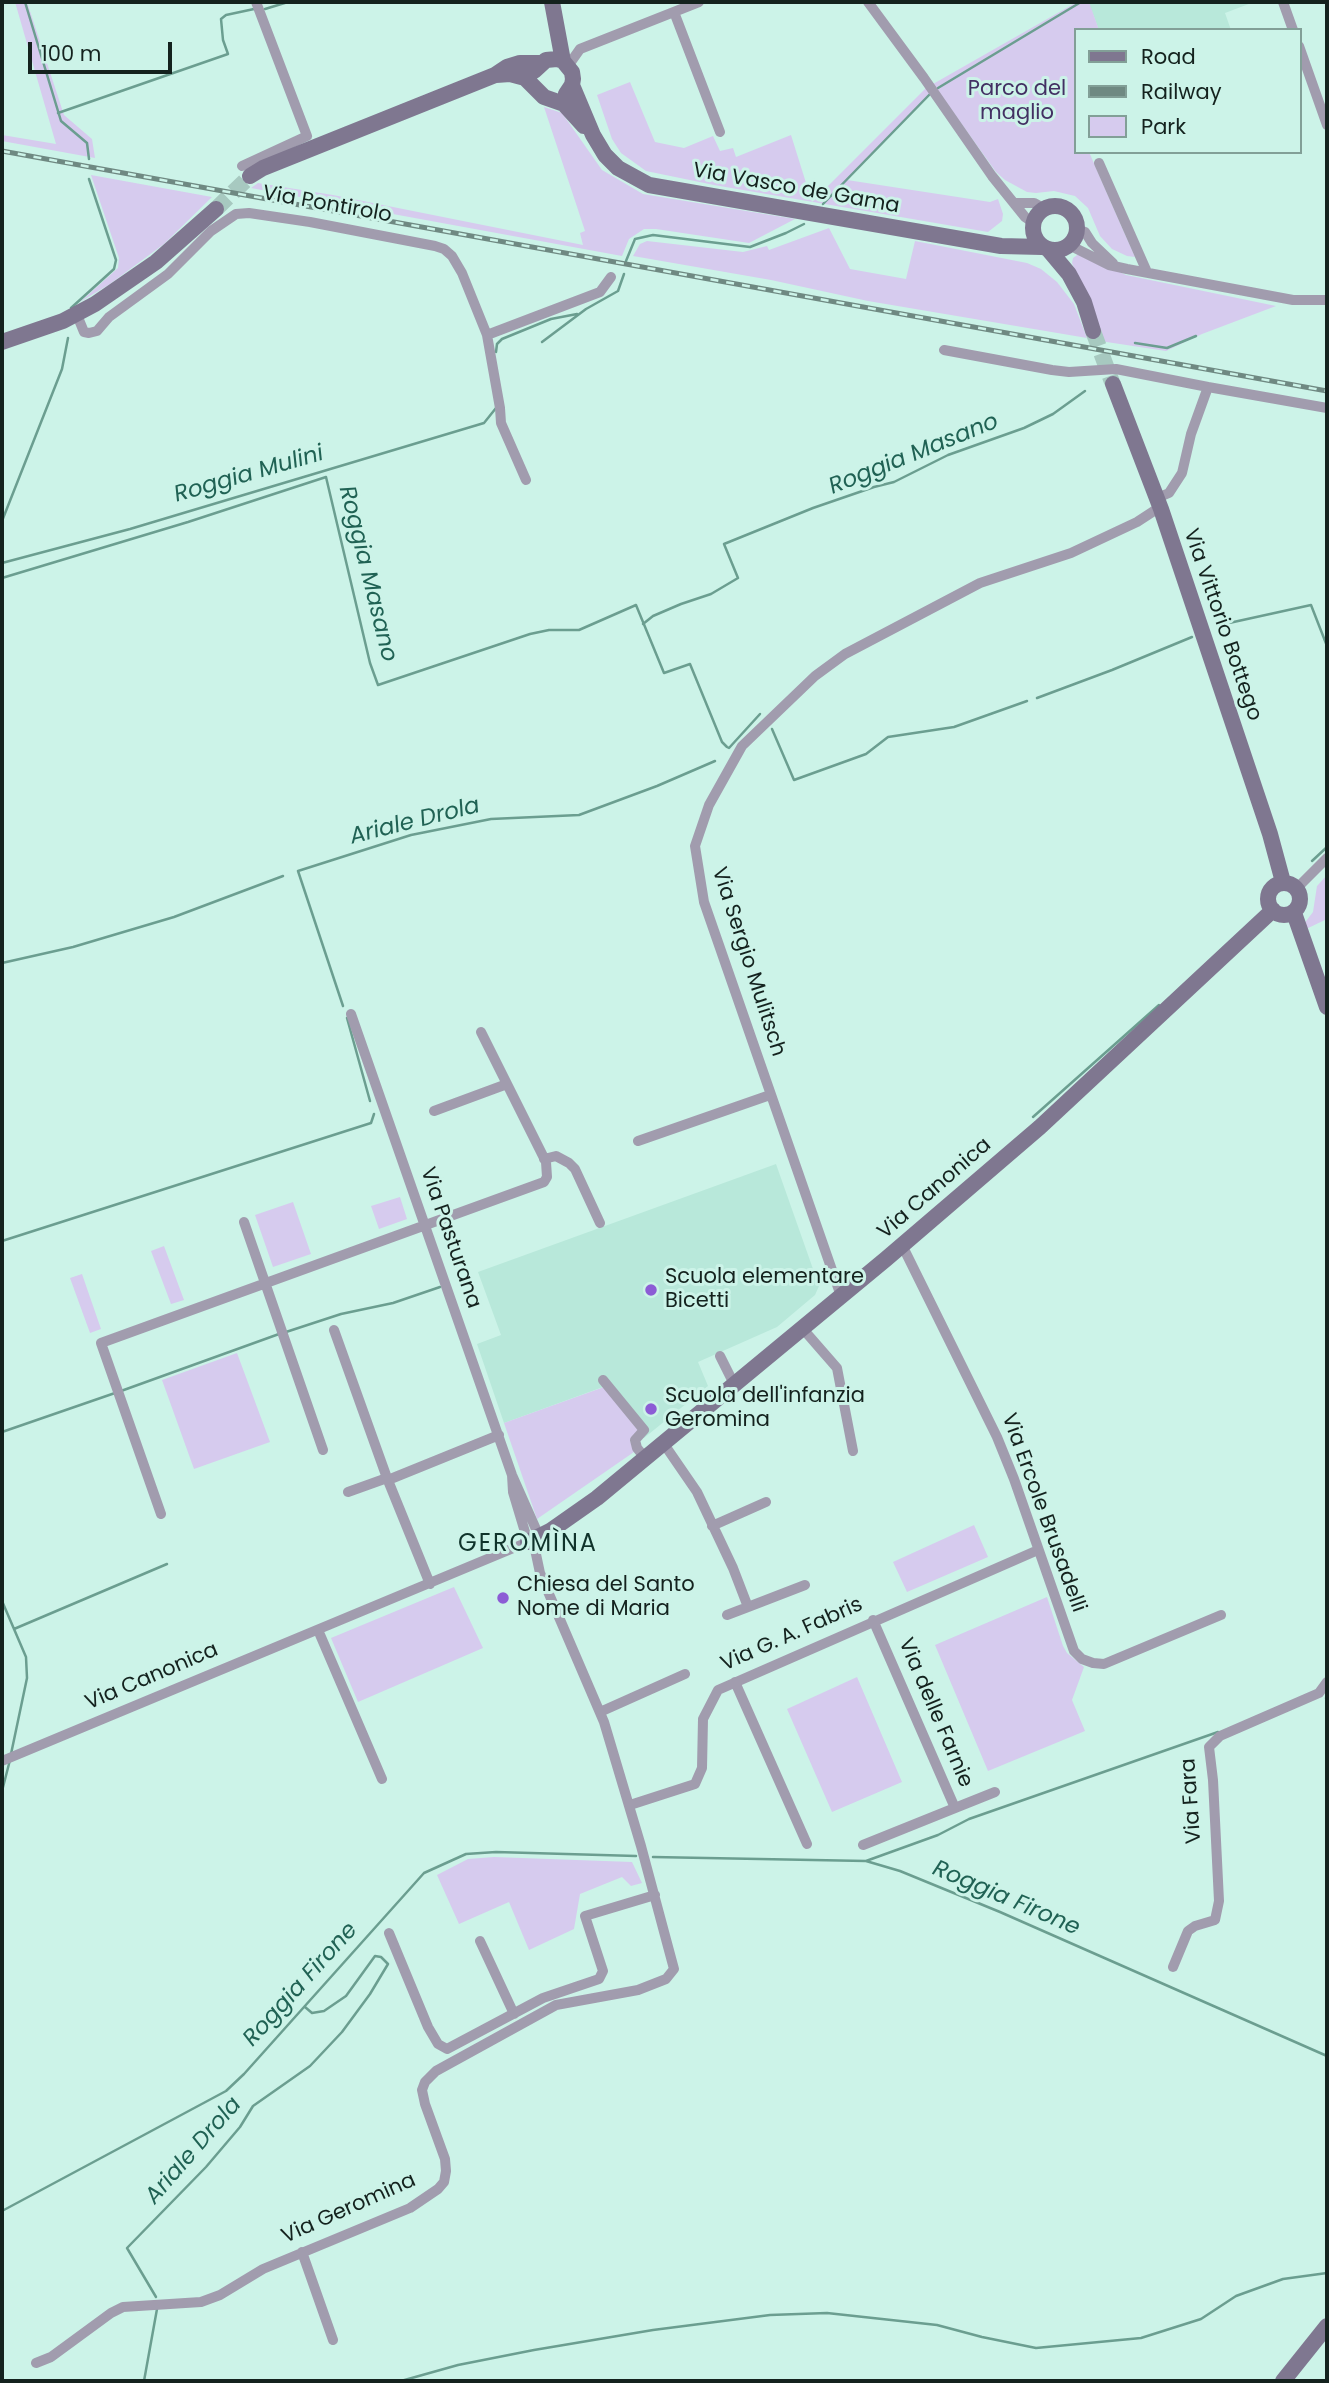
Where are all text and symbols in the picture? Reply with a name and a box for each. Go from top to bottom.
scale bar [32,28,175,72]
legend [1074,28,1301,154]
text: 100 m [41,39,101,68]
text: Road [1141,42,1196,71]
park label: Parco del maglio [968,77,1066,127]
text: Railway [1141,77,1222,106]
text: Park [1141,112,1186,141]
street label: Via Vasco de Gama [691,158,901,220]
street label: Via Pontirolo [260,181,394,229]
water label: Roggia Masano [825,408,1003,502]
water label: Roggia Mulini [171,440,327,510]
water label: Roggia Masano [332,483,402,665]
street label: Via Vittorio Bottego [1177,526,1267,724]
water label: Ariale Drola [347,793,483,851]
street label: Via Sergio Mulitsch [706,864,790,1060]
street label: Via Canonica [873,1133,997,1245]
street label: Via Pasturana [414,1164,486,1312]
place label: Scuola elementare Bicetti [665,1265,864,1315]
marker: Scuola elementare Bicetti [643,1282,659,1298]
place label: Scuola dell'infanzia Geromina [665,1384,865,1434]
marker: Scuola dell'infanzia Geromina [643,1401,659,1417]
street label: Via Ercole Brusadelli [995,1410,1091,1616]
district label: GEROMÌNA [459,1531,597,1559]
place label: Chiesa del Santo Nome di Maria [517,1573,695,1623]
marker: Chiesa del Santo Nome di Maria [495,1590,511,1606]
street label: Via G. A. Fabris [717,1592,867,1678]
street label: Via delle Farnie [892,1635,978,1791]
street label: Via Canonica [82,1638,222,1716]
street label: Via Fara [1176,1757,1208,1845]
water label: Roggia Firone [928,1856,1084,1942]
water label: Roggia Firone [238,1917,364,2053]
water label: Ariale Drola [140,2092,248,2210]
street label: Via Geromina [278,2168,420,2250]

